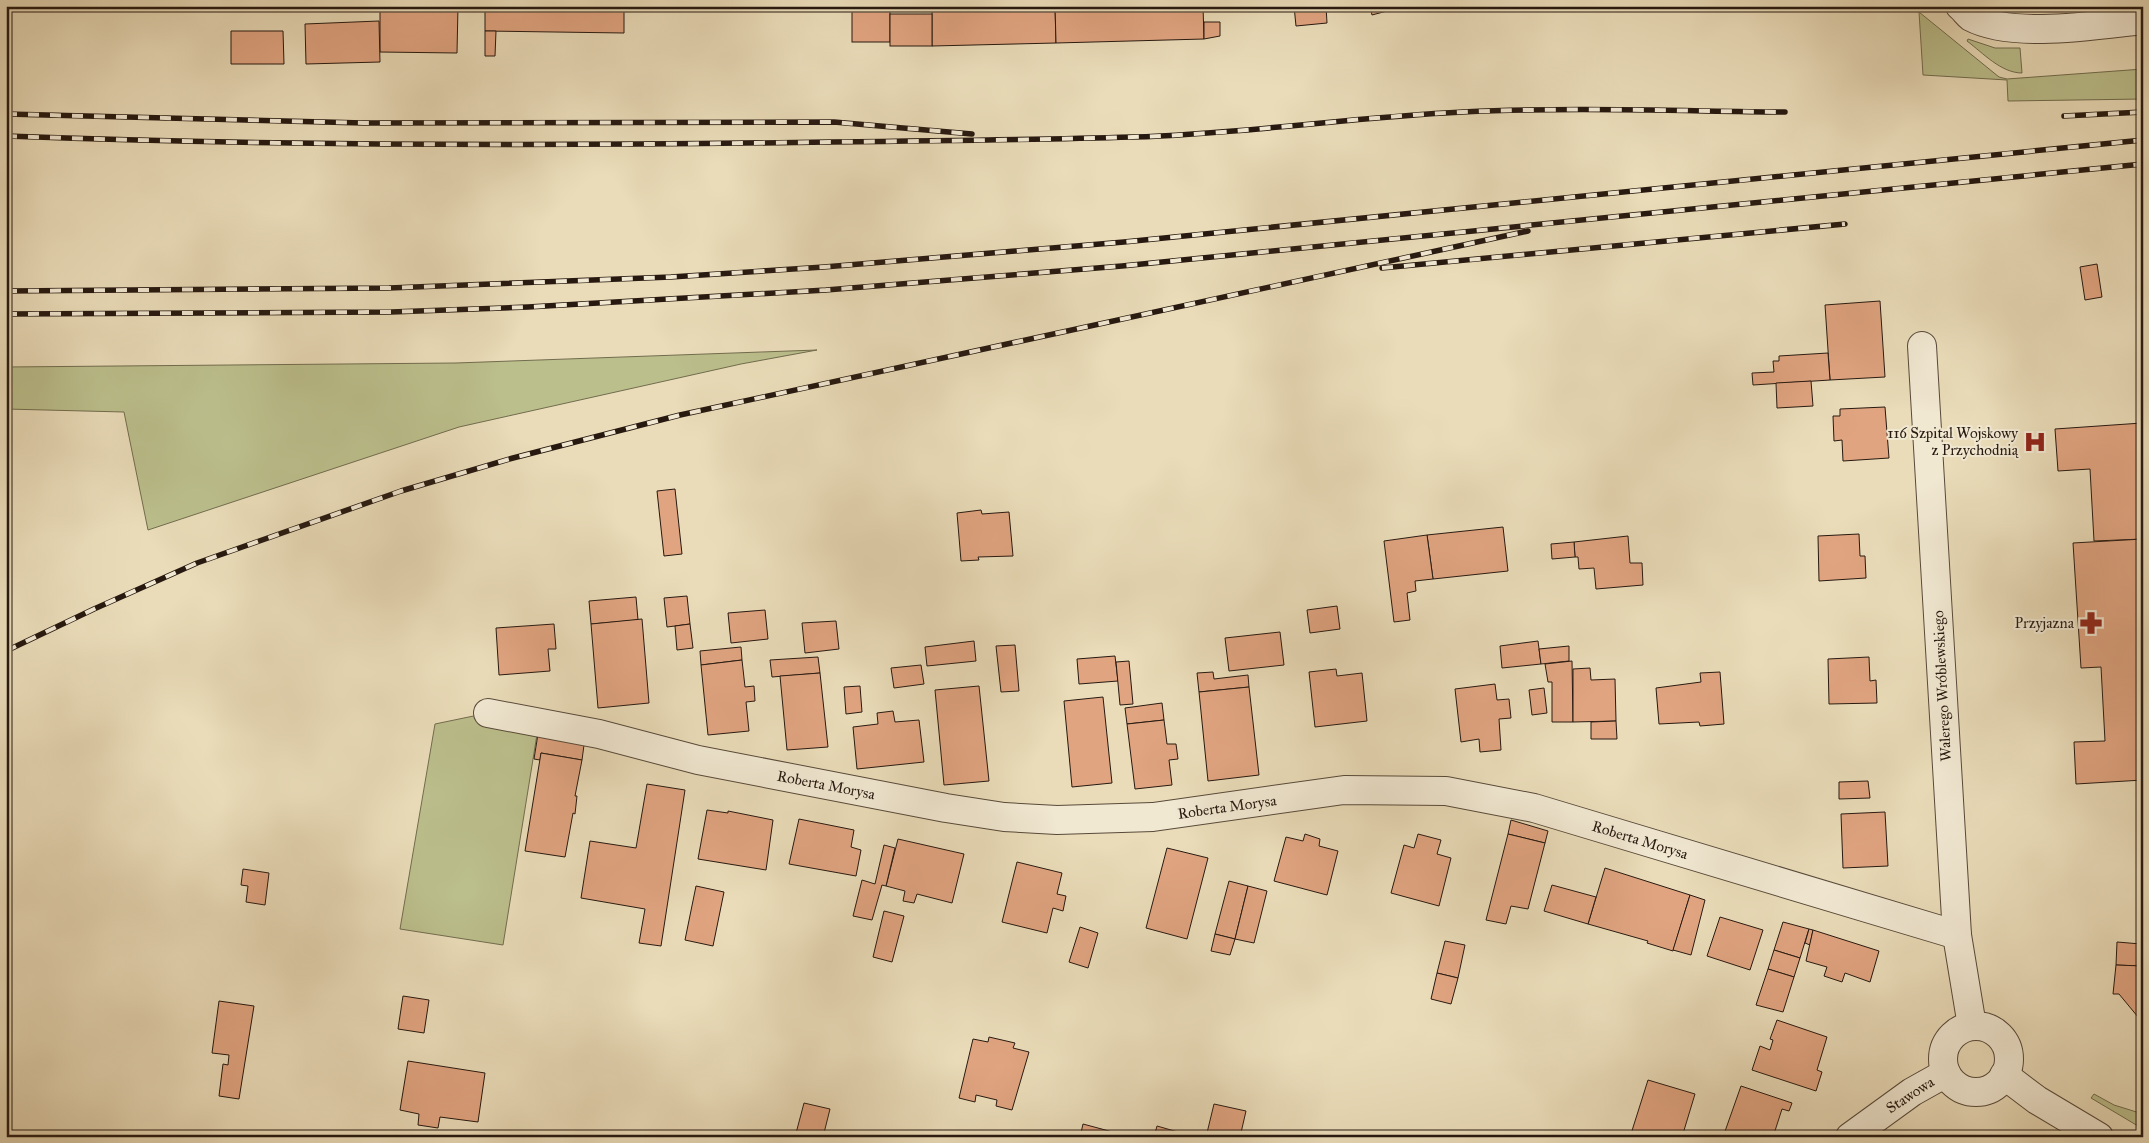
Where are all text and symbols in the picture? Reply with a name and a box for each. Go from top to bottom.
place label: 116 Szpital Wojskowy z Przychodnią [1888,424,2020,459]
hospital icon: 116 Szpital Wojskowy z Przychodnią [2022,429,2048,455]
street label: Walerego Wróblewskiego [1929,610,1955,762]
pharmacy icon: Przyjazna [2078,610,2104,636]
place label: Przyjazna [2015,614,2075,632]
street label: Roberta Morysa [775,767,877,803]
street label: Roberta Morysa [1176,791,1278,823]
street label: Roberta Morysa [1590,817,1691,863]
street label: Stawowa [1883,1072,1938,1117]

